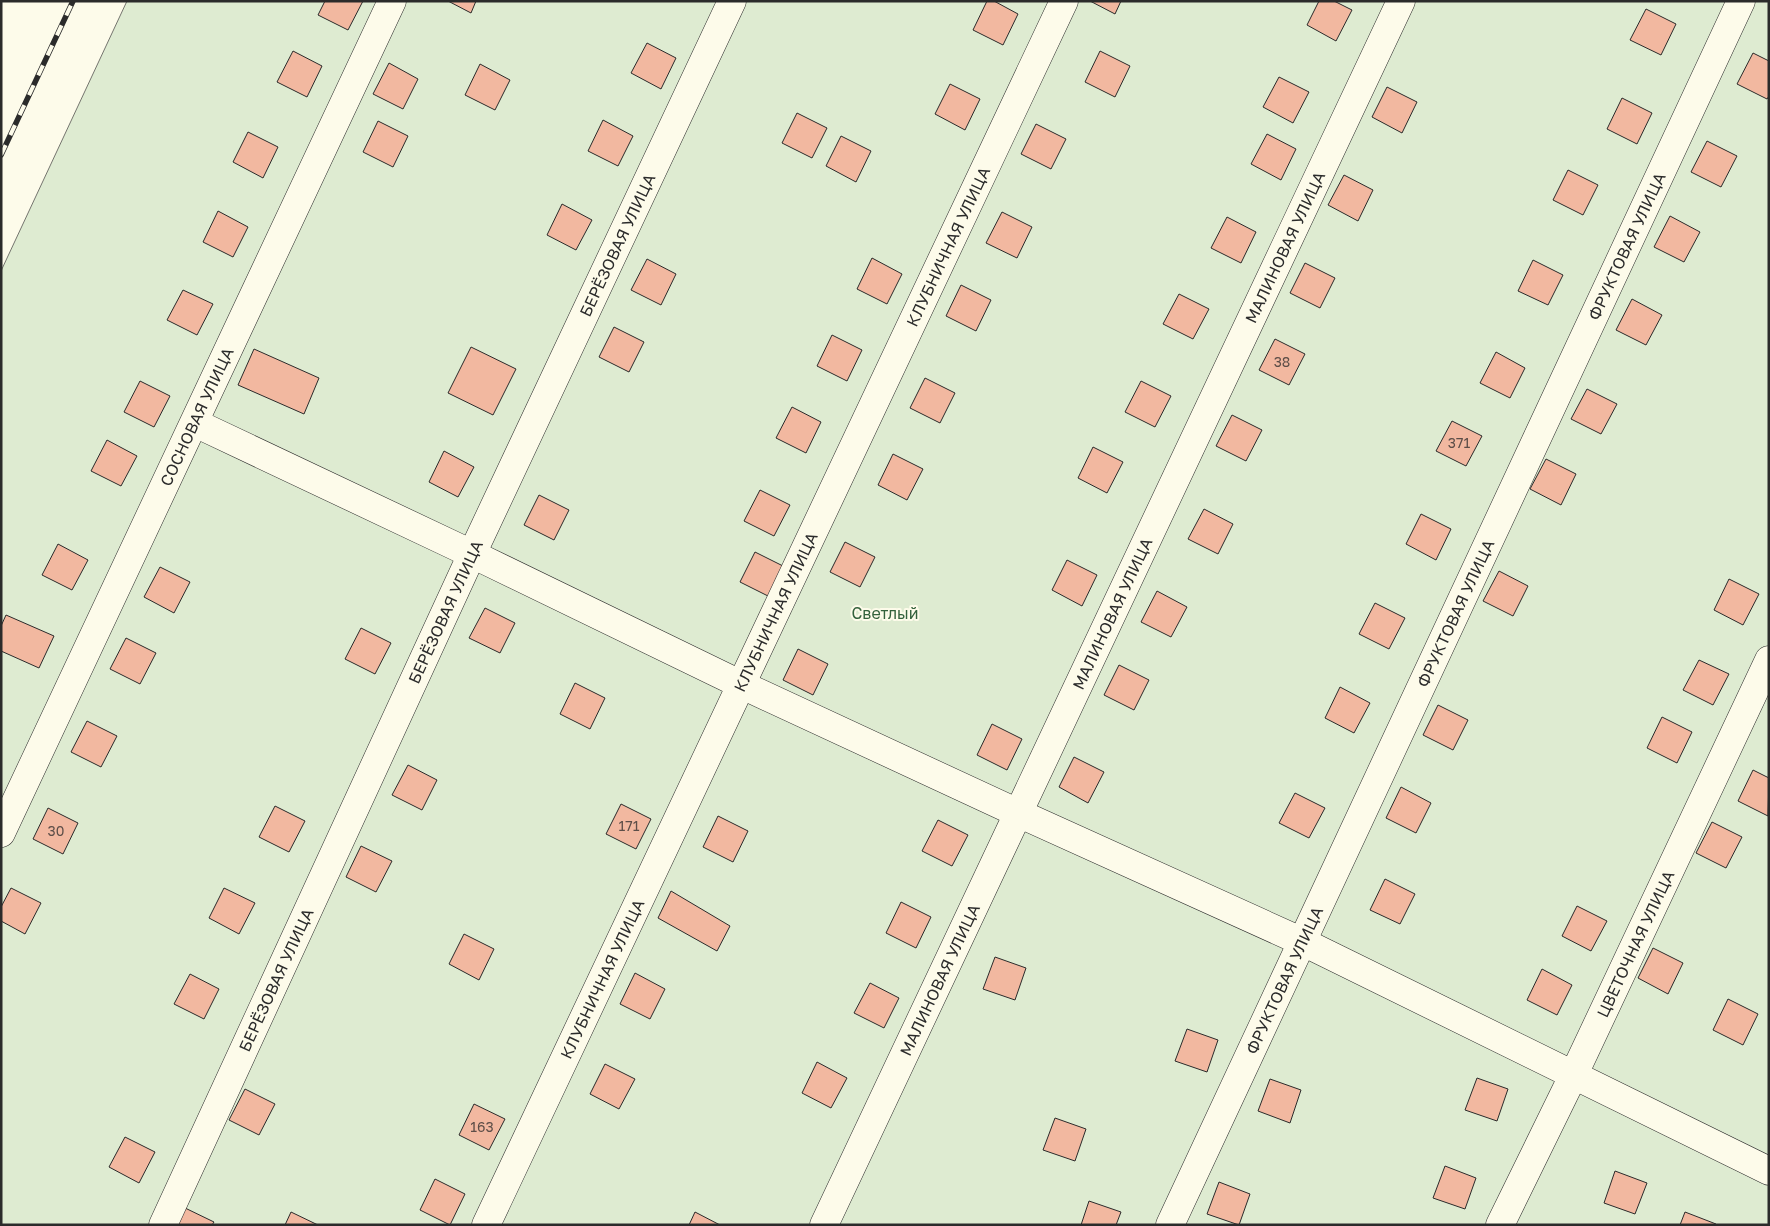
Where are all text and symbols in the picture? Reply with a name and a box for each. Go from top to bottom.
street label: КЛУБНИЧНАЯ УЛИЦА [902,163,994,330]
street label: МАЛИНОВАЯ УЛИЦА [1241,168,1329,326]
street label: ФРУКТОВАЯ УЛИЦА [1584,169,1670,323]
street label: БЕРЁЗОВАЯ УЛИЦА [575,170,659,320]
street label: СОСНОВАЯ УЛИЦА [156,344,238,489]
house number: 38 [1274,353,1290,370]
house number: 371 [1448,434,1470,451]
street label: КЛУБНИЧНАЯ УЛИЦА [729,529,822,695]
street label: МАЛИНОВАЯ УЛИЦА [1068,534,1157,693]
street label: ФРУКТОВАЯ УЛИЦА [1412,536,1498,690]
street label: БЕРЁЗОВАЯ УЛИЦА [404,537,487,687]
park label: Светлый [851,603,919,623]
house number: 171 [619,817,640,834]
house number: 30 [48,822,64,839]
street label: ЦВЕТОЧНАЯ УЛИЦА [1592,867,1679,1020]
street label: КЛУБНИЧНАЯ УЛИЦА [556,896,648,1062]
street label: МАЛИНОВАЯ УЛИЦА [895,901,984,1059]
street label: ФРУКТОВАЯ УЛИЦА [1241,903,1327,1057]
street label: БЕРЁЗОВАЯ УЛИЦА [234,905,318,1055]
house number: 163 [470,1118,494,1135]

